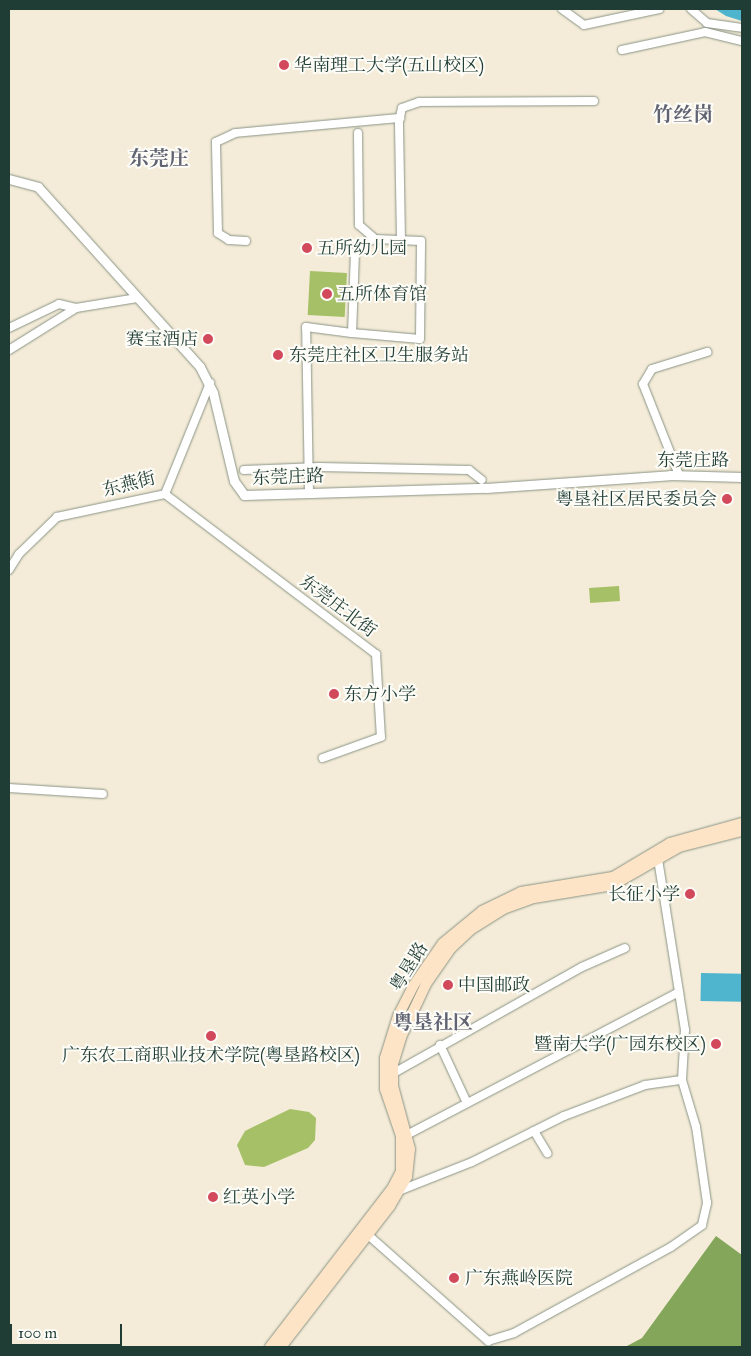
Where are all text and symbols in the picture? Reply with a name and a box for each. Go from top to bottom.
place label: 华南理工大学(五山校区) [294,54,484,76]
marker: 华南理工大学(五山校区) [278,59,290,71]
district label: 竹丝岗 [653,102,713,126]
district label: 东莞庄 [129,146,189,170]
place label: 五所幼儿园 [317,237,407,259]
marker: 五所幼儿园 [301,242,313,254]
place label: 五所体育馆 [337,283,427,305]
marker: 五所体育馆 [321,288,333,300]
place label: 赛宝酒店 [126,328,198,350]
marker: 赛宝酒店 [202,333,214,345]
place label: 东莞庄社区卫生服务站 [289,344,469,366]
marker: 东莞庄社区卫生服务站 [271,348,285,362]
street label: 东莞庄路 [657,449,729,471]
street label: 东莞庄路 [252,465,324,489]
street label: 东燕街 [100,467,158,501]
place label: 粤垦社区居民委员会 [555,488,717,510]
marker: 粤垦社区居民委员会 [721,493,733,505]
street label: 东莞庄北街 [296,570,380,642]
place label: 东方小学 [344,683,416,705]
marker: 东方小学 [328,688,340,700]
place label: 长征小学 [608,883,680,905]
marker: 长征小学 [684,888,696,900]
street label: 粤垦路 [386,938,432,996]
place label: 中国邮政 [458,974,530,996]
marker: 中国邮政 [442,979,454,991]
district label: 粤垦社区 [393,1010,473,1034]
marker: 广东农工商职业技术学院(粤垦路校区) [205,1030,217,1042]
place label: 暨南大学(广园东校区) [534,1033,706,1055]
marker: 暨南大学(广园东校区) [710,1038,722,1050]
place label: 广东农工商职业技术学院(粤垦路校区) [62,1044,360,1066]
place label: 红英小学 [223,1186,295,1208]
marker: 红英小学 [207,1191,219,1203]
place label: 广东燕岭医院 [465,1267,573,1289]
marker: 广东燕岭医院 [447,1271,461,1285]
scale bar [12,1314,125,1346]
text: 100 m [18,1324,57,1342]

